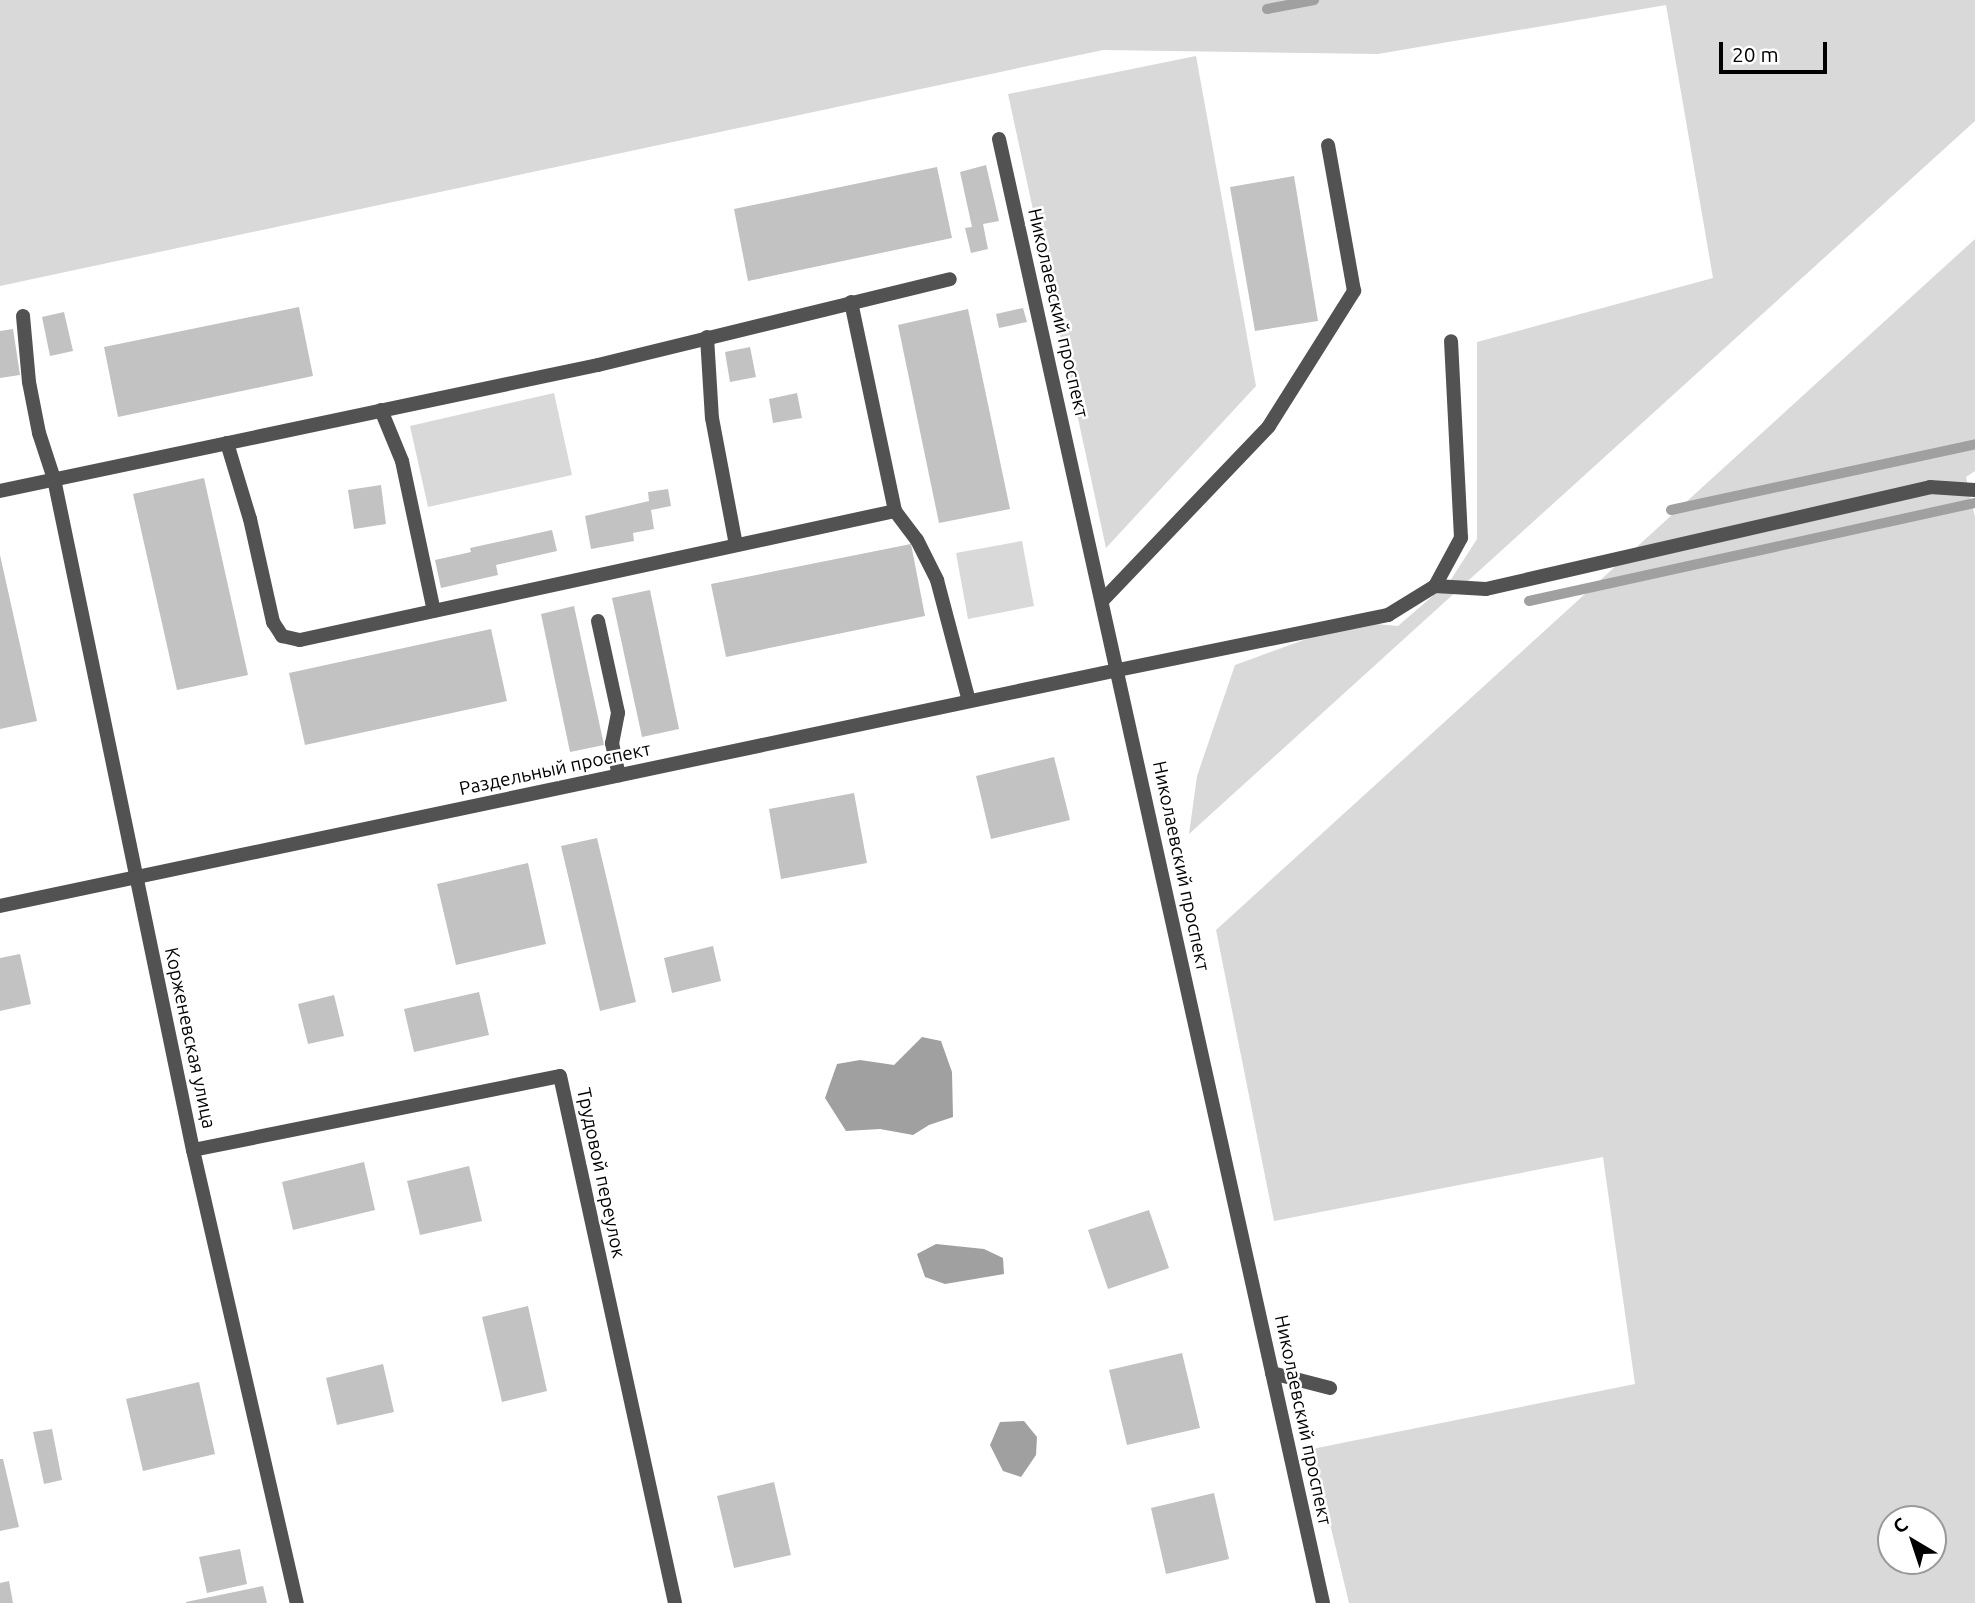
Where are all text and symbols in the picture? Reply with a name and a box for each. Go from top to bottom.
scale bar [1723,28,1832,72]
text: 20 m [1732,42,1779,66]
street label: Николаевский проспект [1023,206,1093,420]
street label: Раздельный проспект [457,738,653,800]
street label: Николаевский проспект [1148,759,1214,973]
street label: Корженевская улица [160,945,220,1131]
street label: Трудовой переулок [572,1086,630,1260]
street label: Николаевский проспект [1270,1313,1336,1527]
north arrow [1877,1505,1947,1575]
text: С [1888,1513,1912,1538]

